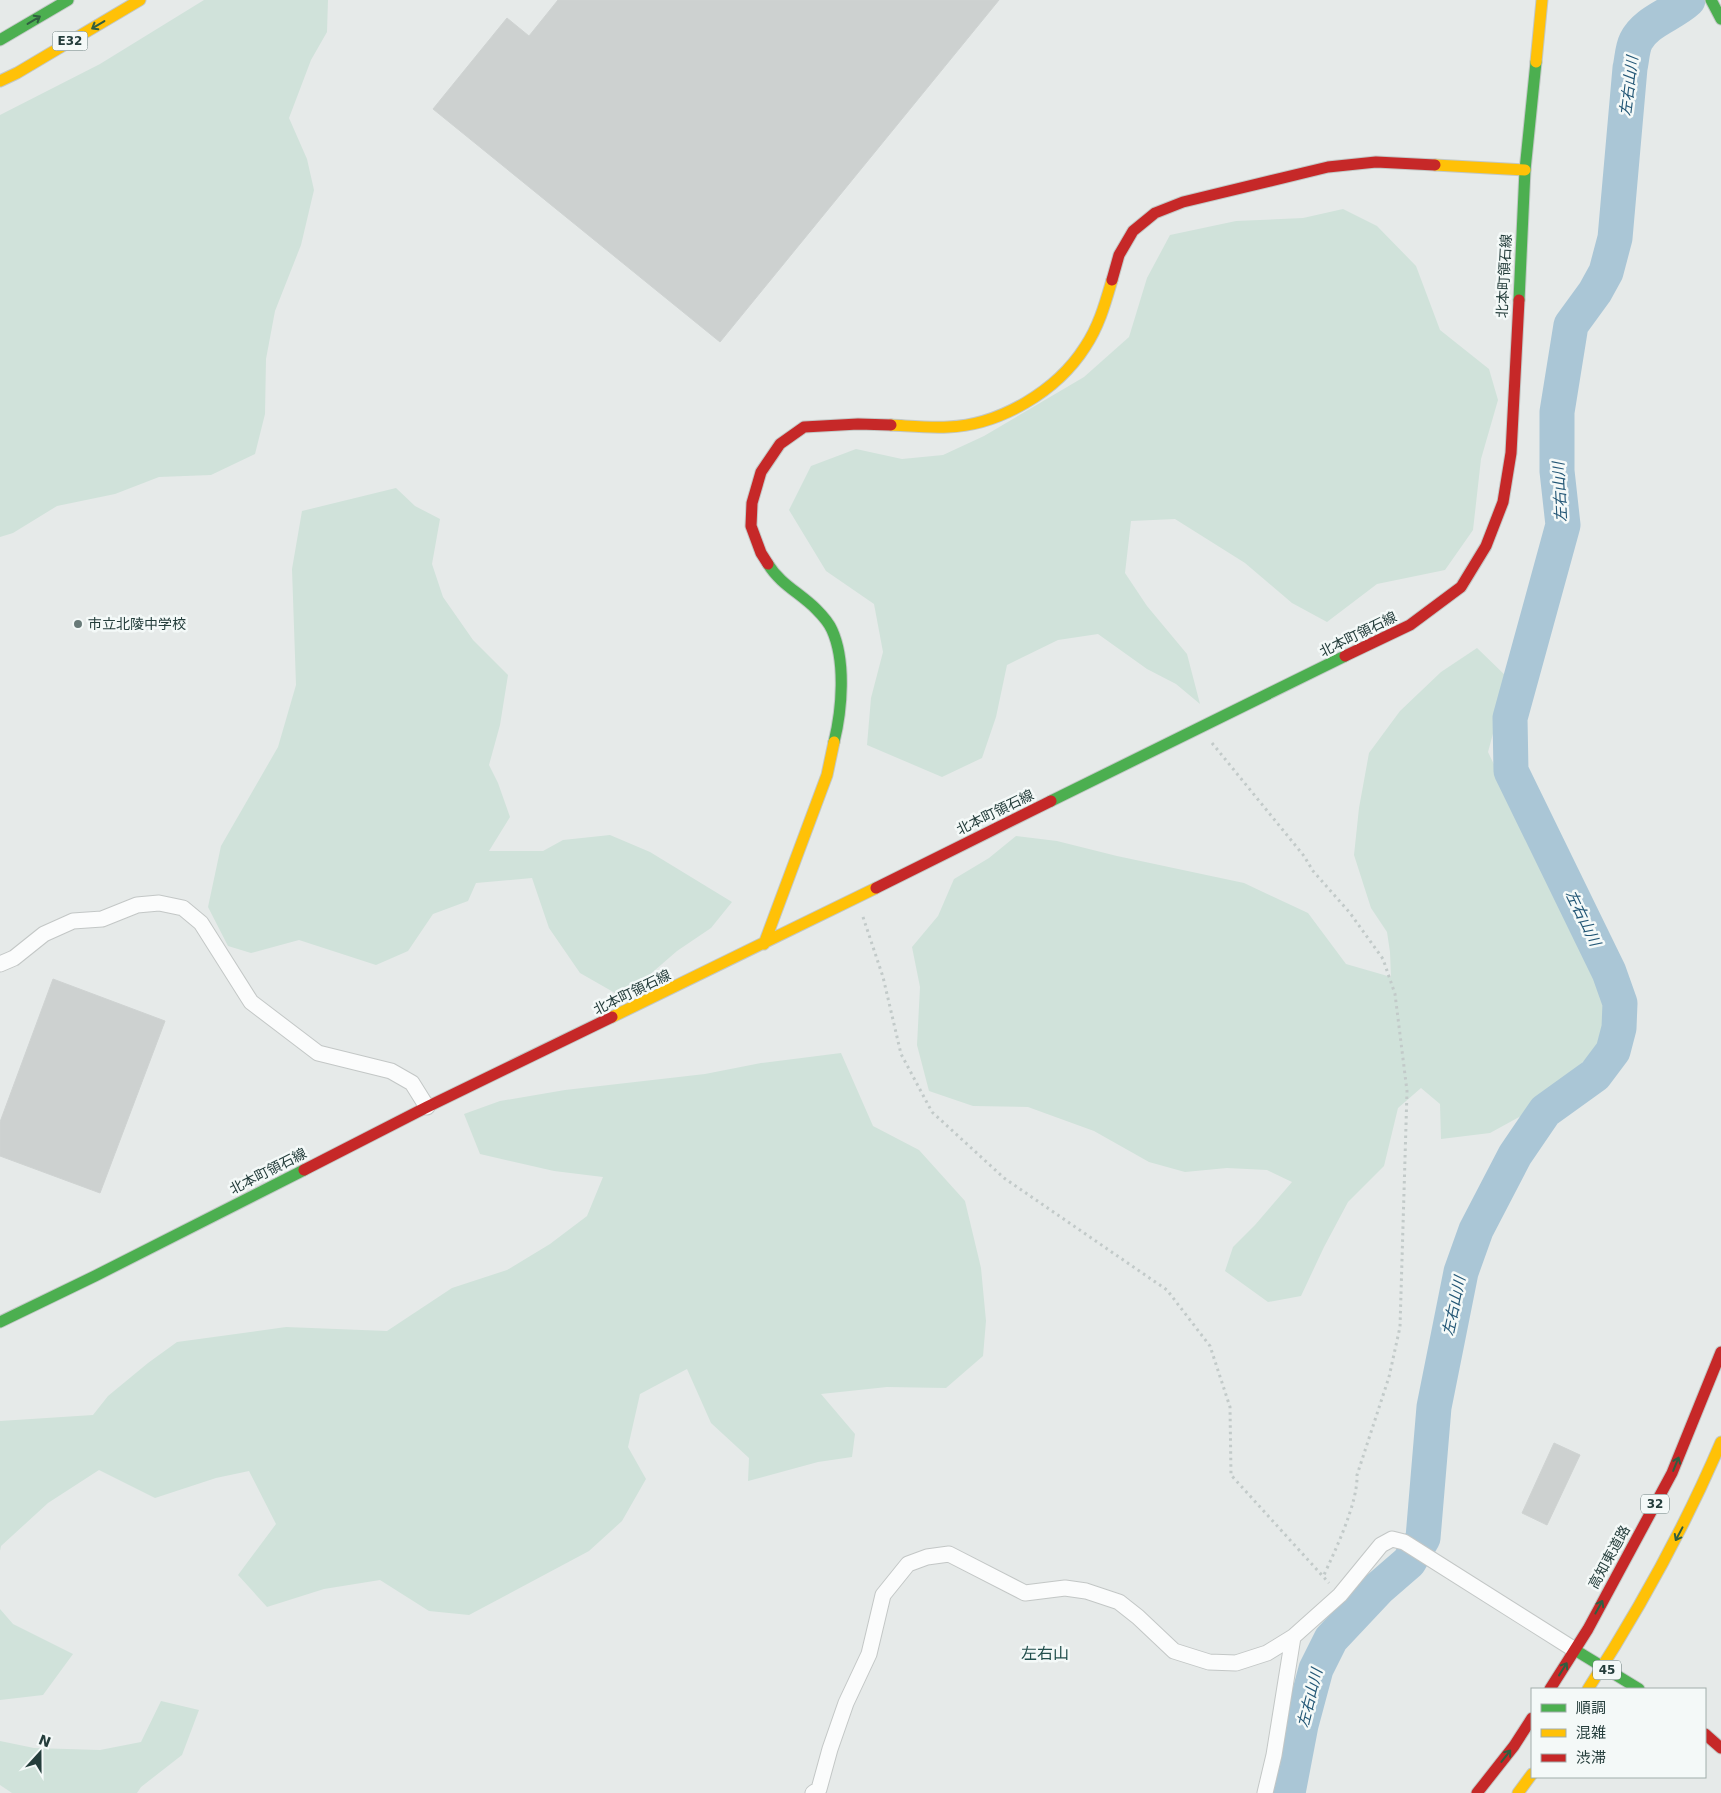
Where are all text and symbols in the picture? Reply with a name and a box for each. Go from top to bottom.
one-way arrow [26,15,41,25]
one-way arrow [91,20,106,30]
road number: E32 [52,31,88,50]
water label: 左右山川 [1616,53,1642,117]
street label: 北本町領石線 [1494,234,1514,318]
water label: 左右山川 [1549,460,1571,522]
street label: 北本町領石線 [1317,608,1399,660]
place label: 市立北陵中学校 [88,616,186,632]
marker: 市立北陵中学校 [72,618,84,630]
street label: 北本町領石線 [954,786,1036,838]
water label: 左右山川 [1562,887,1605,951]
street label: 北本町領石線 [591,966,673,1018]
street label: 北本町領石線 [227,1145,309,1197]
water label: 左右山川 [1439,1273,1469,1337]
one-way arrow [1672,1457,1681,1472]
road number: 32 [1641,1495,1669,1514]
street label: 高知東道路 [1585,1523,1633,1591]
one-way arrow [1673,1526,1683,1541]
one-way arrow [1595,1601,1605,1615]
district label: 左右山 [1021,1644,1069,1663]
road number: 45 [1593,1660,1621,1680]
one-way arrow [1558,1663,1568,1677]
water label: 左右山川 [1294,1665,1326,1729]
legend [1531,1688,1706,1778]
text: 順調 [1576,1699,1606,1717]
text: 混雑 [1576,1724,1606,1742]
north arrow [15,1728,65,1778]
text: N [36,1731,53,1750]
text: 渋滞 [1576,1749,1606,1767]
one-way arrow [1501,1750,1512,1763]

